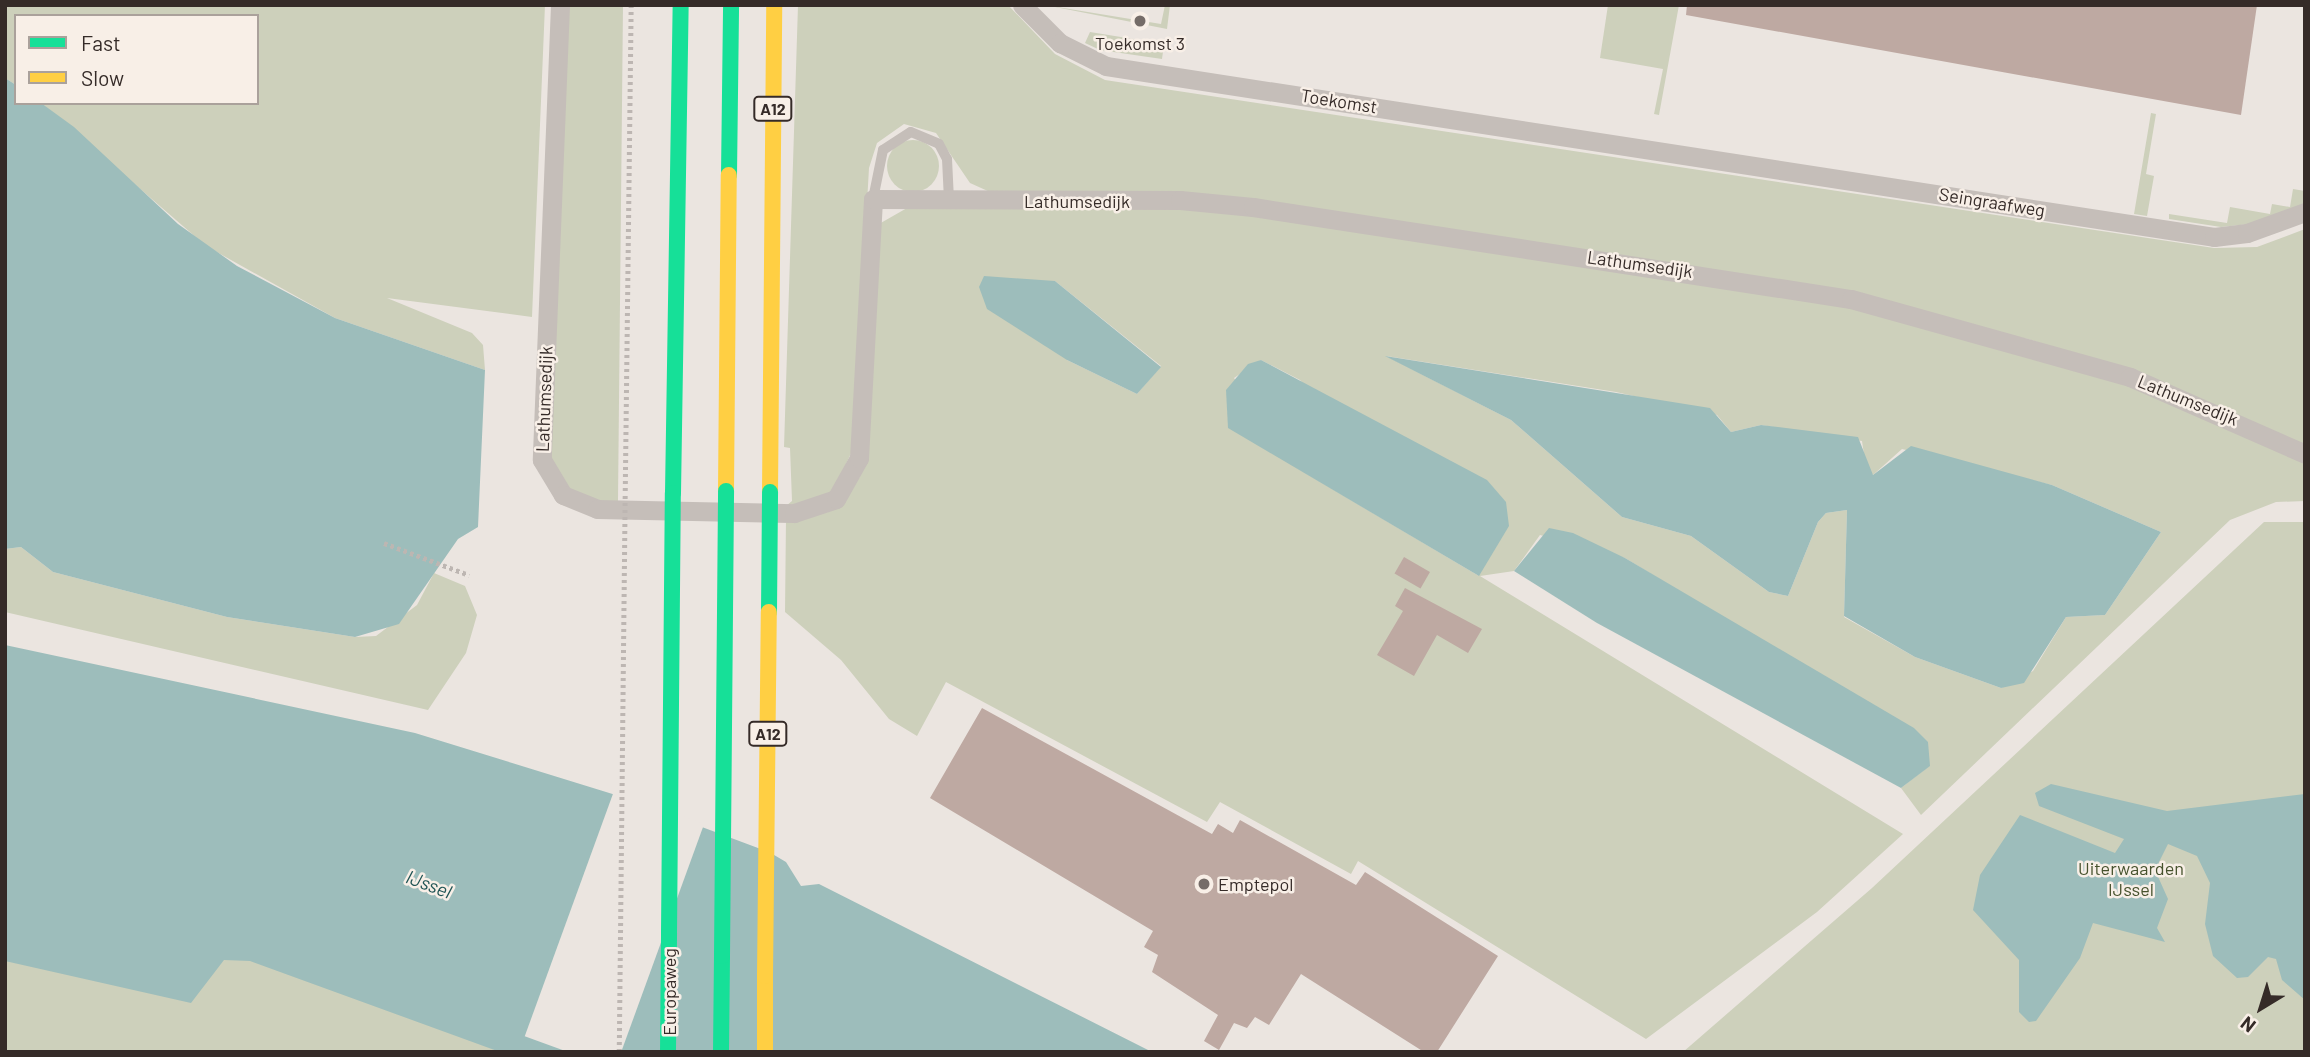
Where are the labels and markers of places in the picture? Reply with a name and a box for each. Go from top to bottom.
marker: Toekomst 3 [1132,13,1148,29]
place label: Toekomst 3 [1095,32,1185,54]
place label: Emptepol [1218,873,1293,895]
marker: Emptepol [1196,876,1212,892]

